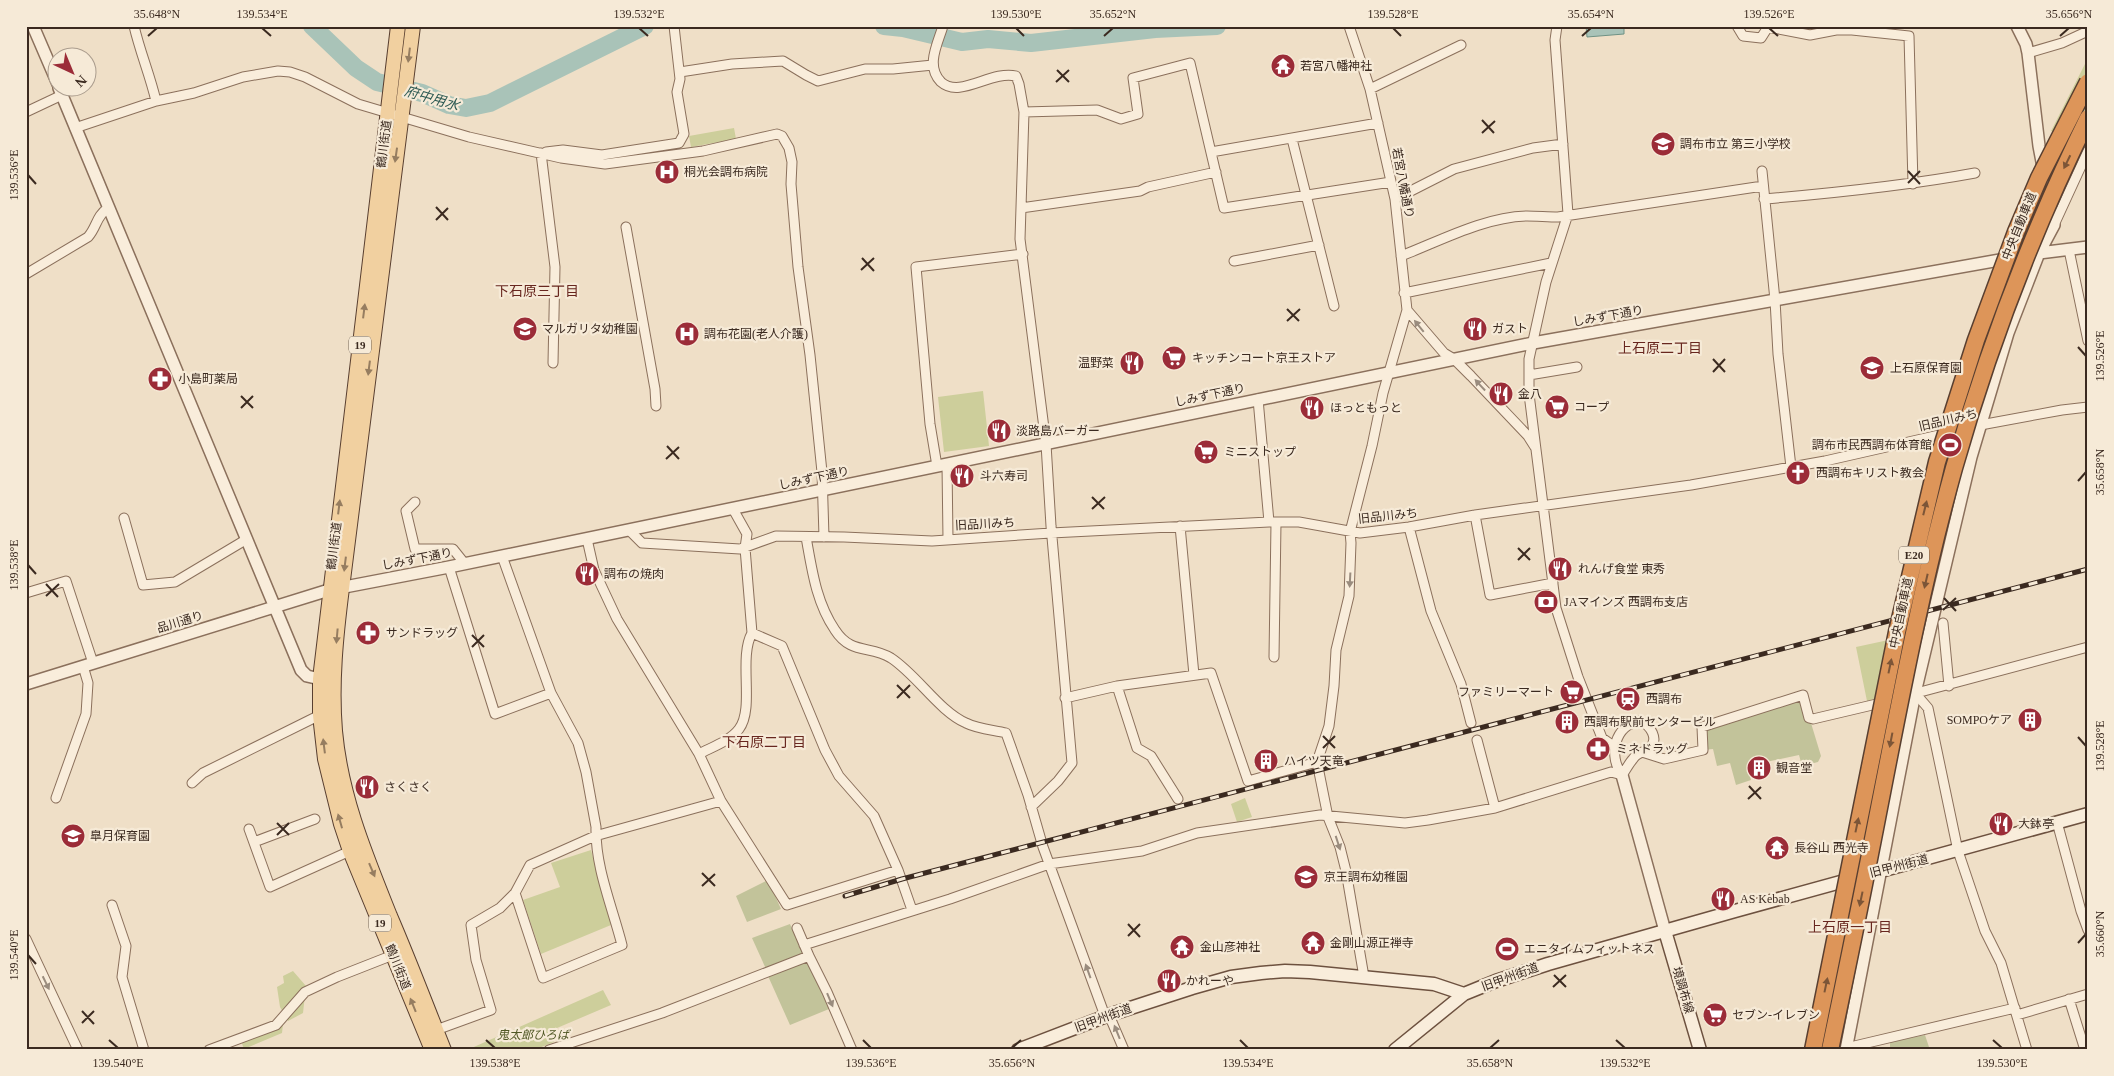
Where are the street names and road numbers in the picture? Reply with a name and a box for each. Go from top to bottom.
street label: 鶴川街道 [374,119,394,169]
street label: 若宮八幡通り [1389,146,1417,220]
street label: 中央自動車道 [1999,190,2039,262]
street label: しみず下通り [1571,303,1645,329]
road number: 19 [349,336,371,354]
street label: しみず下通り [1173,381,1247,409]
street label: 旧品川みち [1917,406,1979,434]
street label: しみず下通り [777,464,851,492]
street label: 旧品川みち [1357,506,1419,526]
street label: 旧品川みち [955,515,1015,533]
street label: 鶴川街道 [324,521,344,571]
street label: しみず下通り [380,545,454,573]
road number: E20 [1899,546,1929,564]
street label: 中央自動車道 [1887,576,1915,650]
street label: 品川通り [155,608,205,636]
street label: 旧甲州街道 [1868,852,1930,880]
road number: 19 [369,914,391,931]
street label: 鶴川街道 [383,942,413,992]
street label: 旧甲州街道 [1479,960,1541,994]
street label: 境調布線 [1670,965,1696,1015]
street label: 旧甲州街道 [1072,1001,1134,1035]

